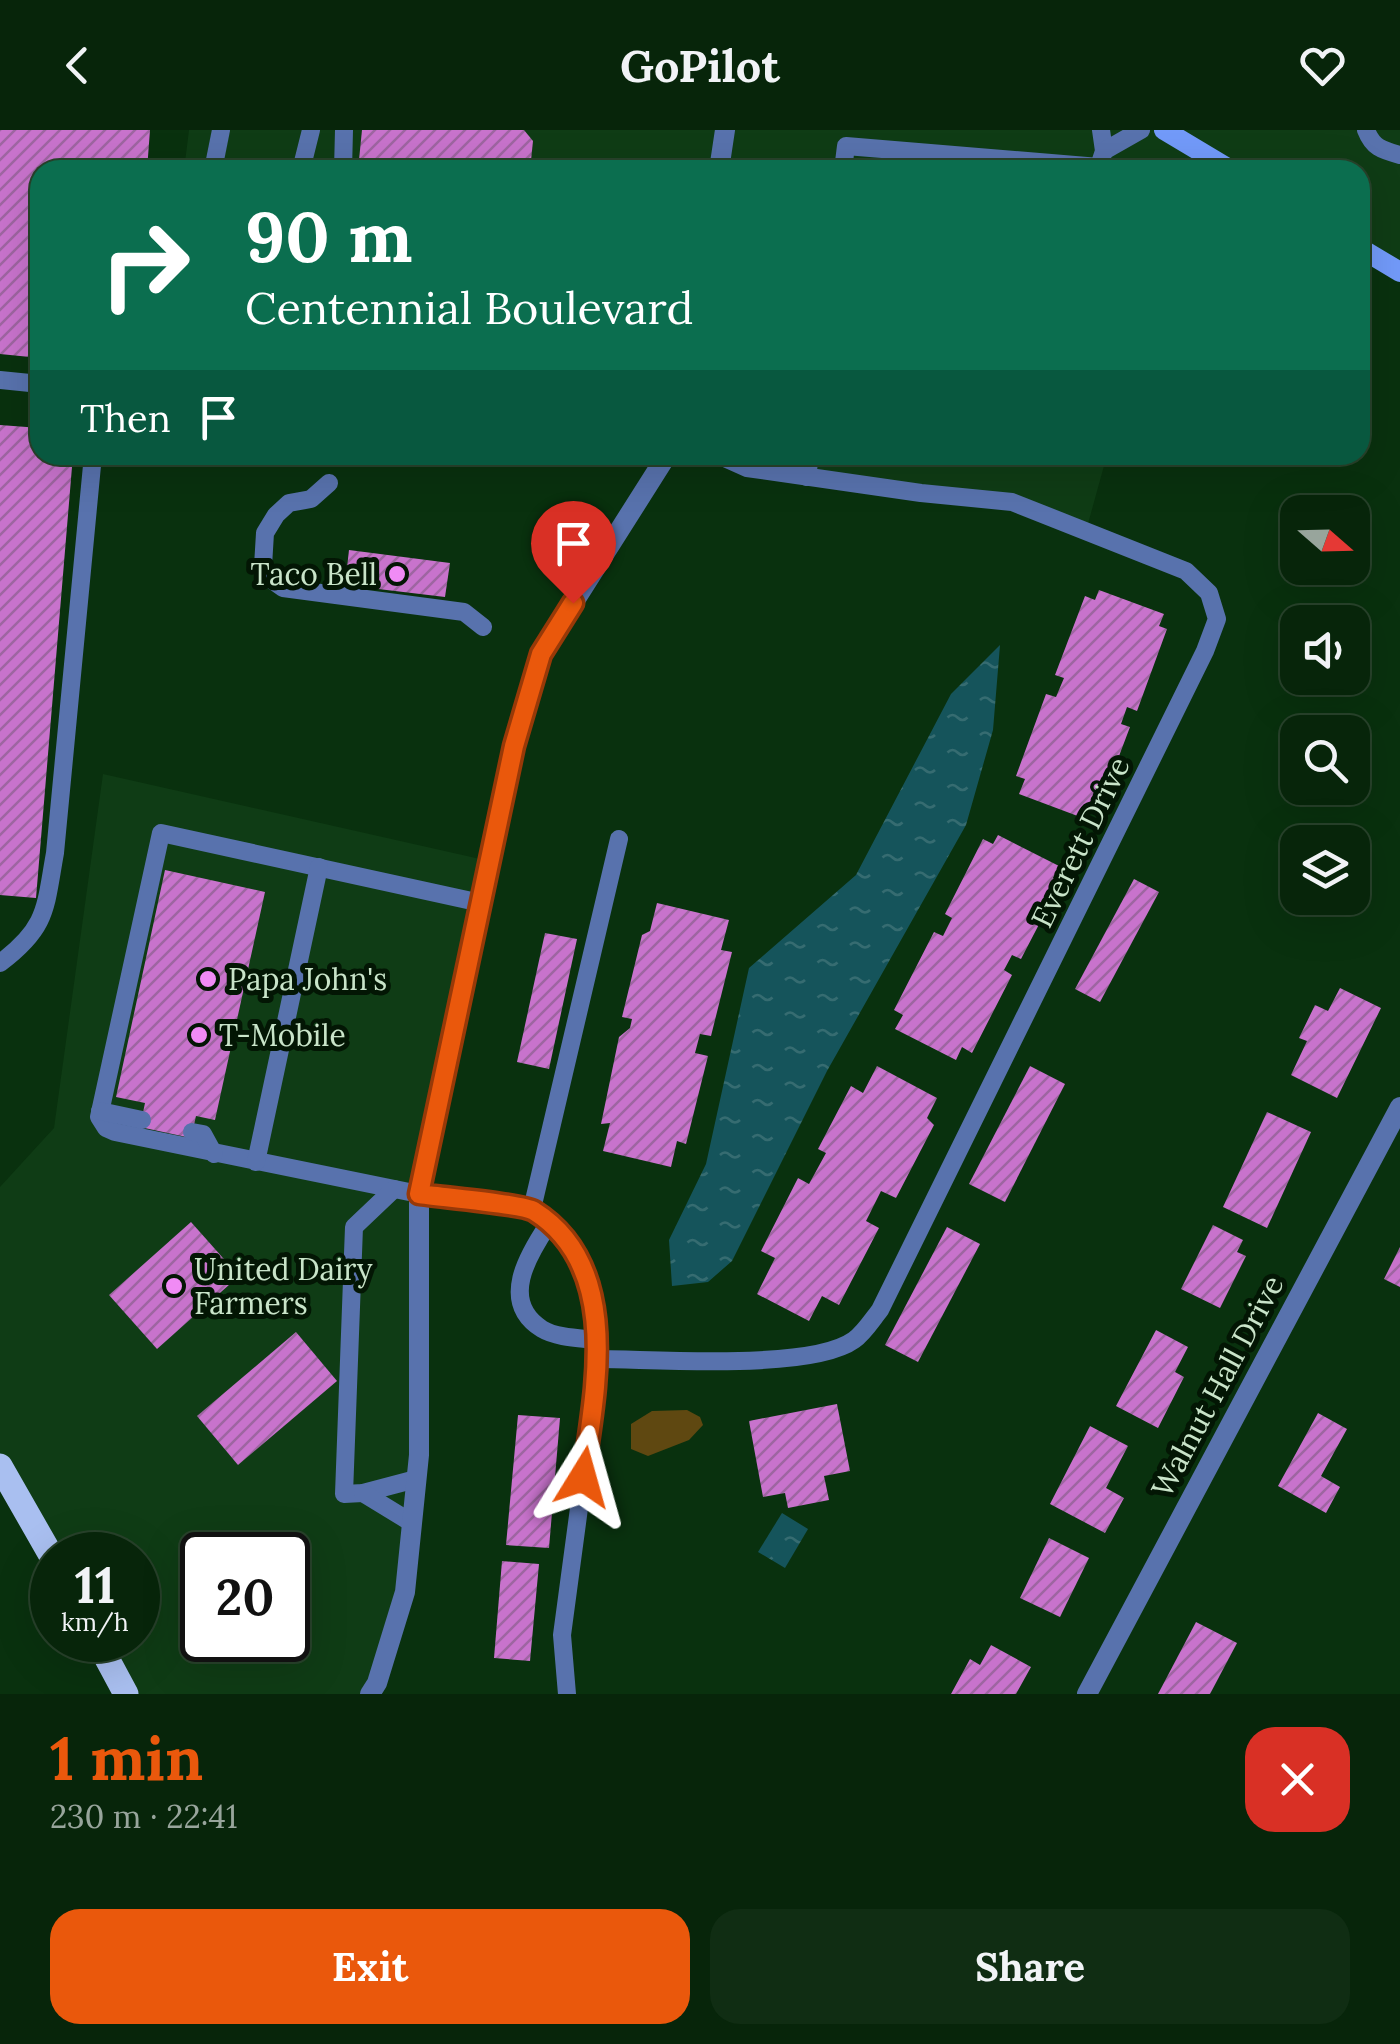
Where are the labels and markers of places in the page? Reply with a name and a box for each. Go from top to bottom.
pin [531,501,616,604]
place label: Taco Bell [251,555,377,593]
marker: Taco Bell [386,563,408,585]
place label: Papa John's [228,960,387,998]
marker: Papa John's [197,968,219,990]
place label: T-Mobile [219,1016,346,1054]
marker: T-Mobile [188,1024,210,1046]
place label: United Dairy Farmers [194,1250,373,1322]
marker: United Dairy Farmers [163,1275,185,1297]

